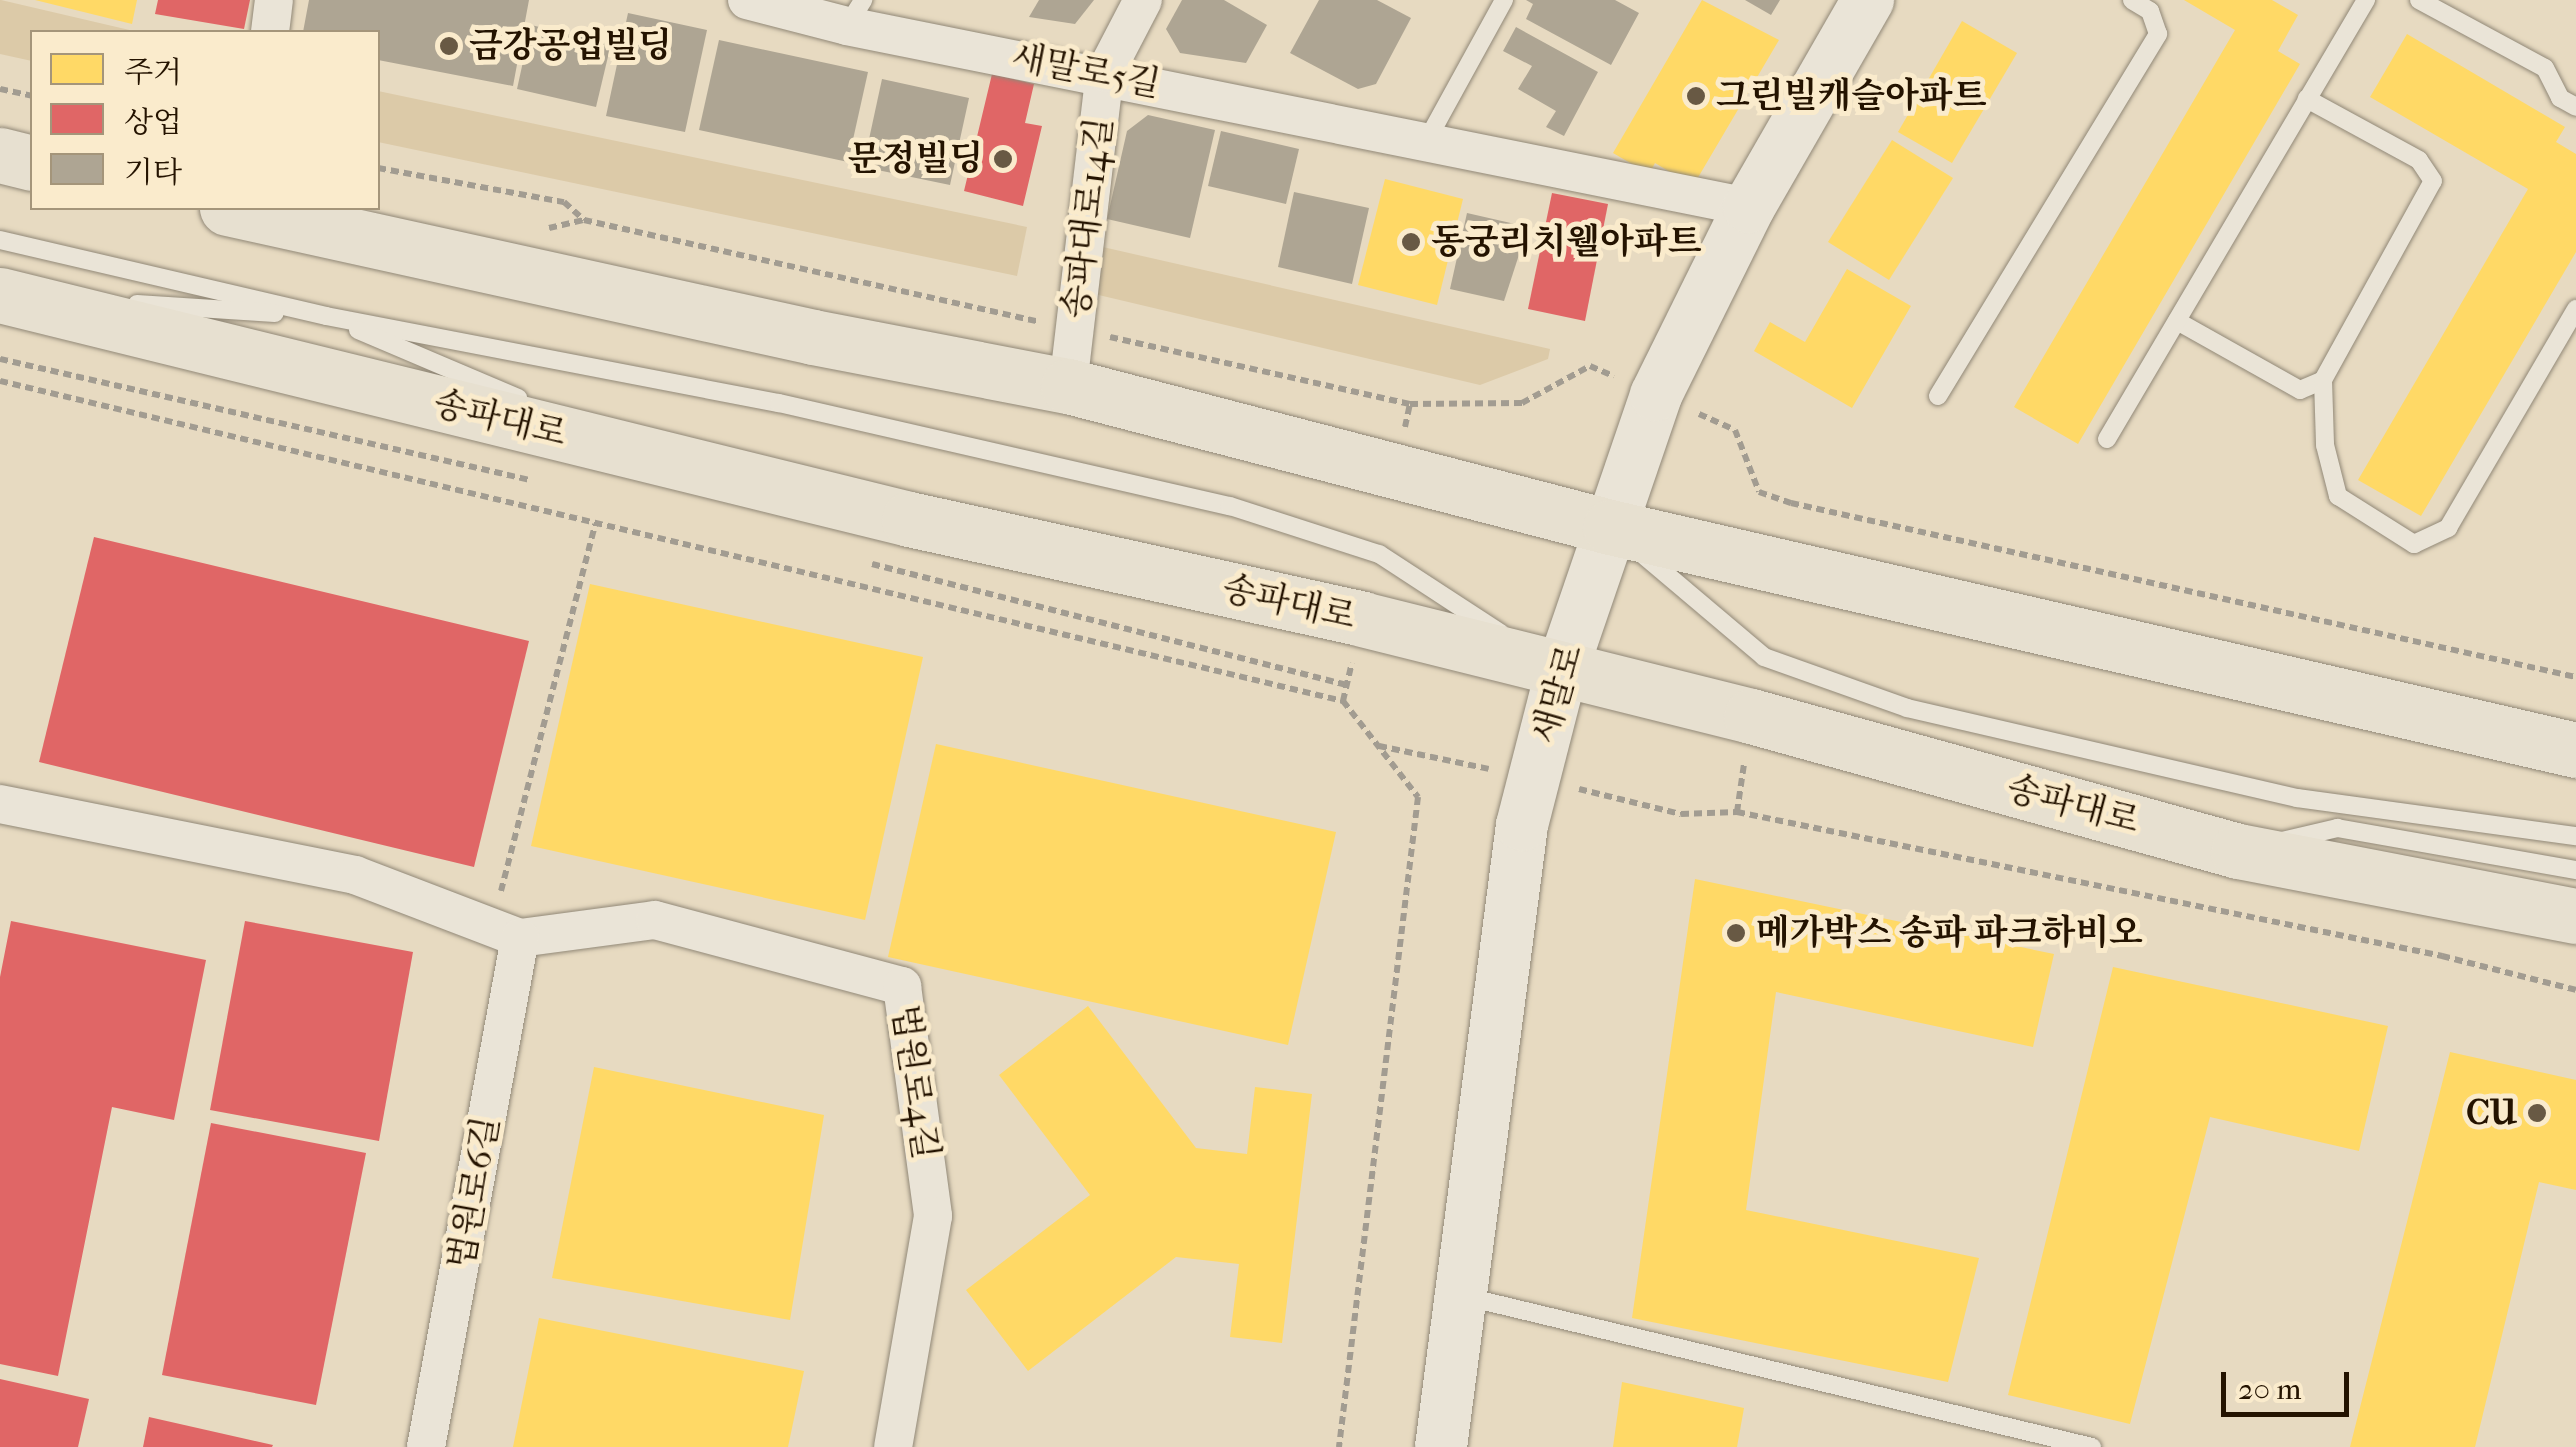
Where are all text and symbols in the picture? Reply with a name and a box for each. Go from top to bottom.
place label: 금강공업빌딩 [469,25,672,67]
legend [30,30,380,210]
marker: 금강공업빌딩 [438,35,460,57]
street label: 새말로5길 [1008,36,1164,106]
text: 주거 [124,55,182,90]
place label: 그린빌캐슬아파트 [1716,75,1986,117]
marker: 그린빌캐슬아파트 [1685,85,1707,107]
text: 상업 [124,105,182,140]
street label: 송파대로14길 [1055,115,1121,321]
place label: 문정빌딩 [848,138,983,180]
marker: 문정빌딩 [992,148,1014,170]
text: 기타 [124,155,182,190]
place label: 동궁리치웰아파트 [1431,221,1701,263]
marker: 동궁리치웰아파트 [1400,231,1422,253]
street label: 송파대로 [429,382,571,456]
street label: 송파대로 [1218,567,1360,639]
street label: 새말로 [1524,639,1592,749]
street label: 송파대로 [2002,767,2144,843]
place label: 메가박스 송파 파크하비오 [1756,912,2143,954]
marker: 메가박스 송파 파크하비오 [1725,922,1747,944]
street label: 법원로4길 [883,1002,947,1162]
place label: CU [2466,1092,2517,1134]
marker: CU [2526,1102,2548,1124]
street label: 법원로6길 [440,1113,508,1273]
scale bar [2226,1352,2354,1414]
text: 20 m [2238,1372,2301,1407]

